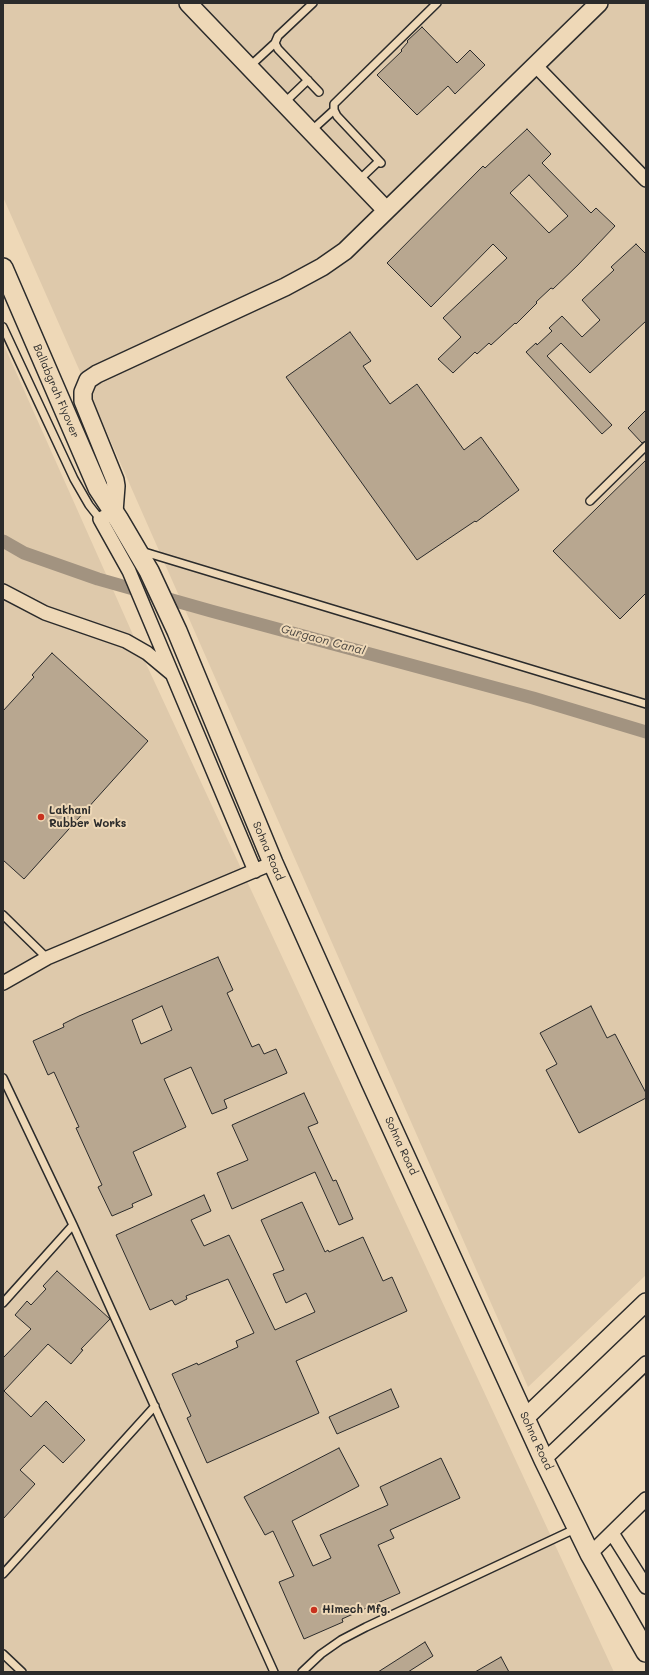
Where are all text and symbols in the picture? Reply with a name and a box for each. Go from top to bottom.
street label: Ballabgrah Flyover [30,342,82,440]
water label: Gurgaon Canal [279,622,367,658]
place label: Lakhani Rubber Works [49,804,126,830]
marker: Lakhani Rubber Works [36,812,46,822]
street label: Sohna Road [250,820,286,882]
street label: Sohna Road [382,1115,420,1177]
street label: Sohna Road [517,1410,555,1472]
place label: Himech Mfg. [322,1603,390,1617]
marker: Himech Mfg. [309,1605,319,1615]

